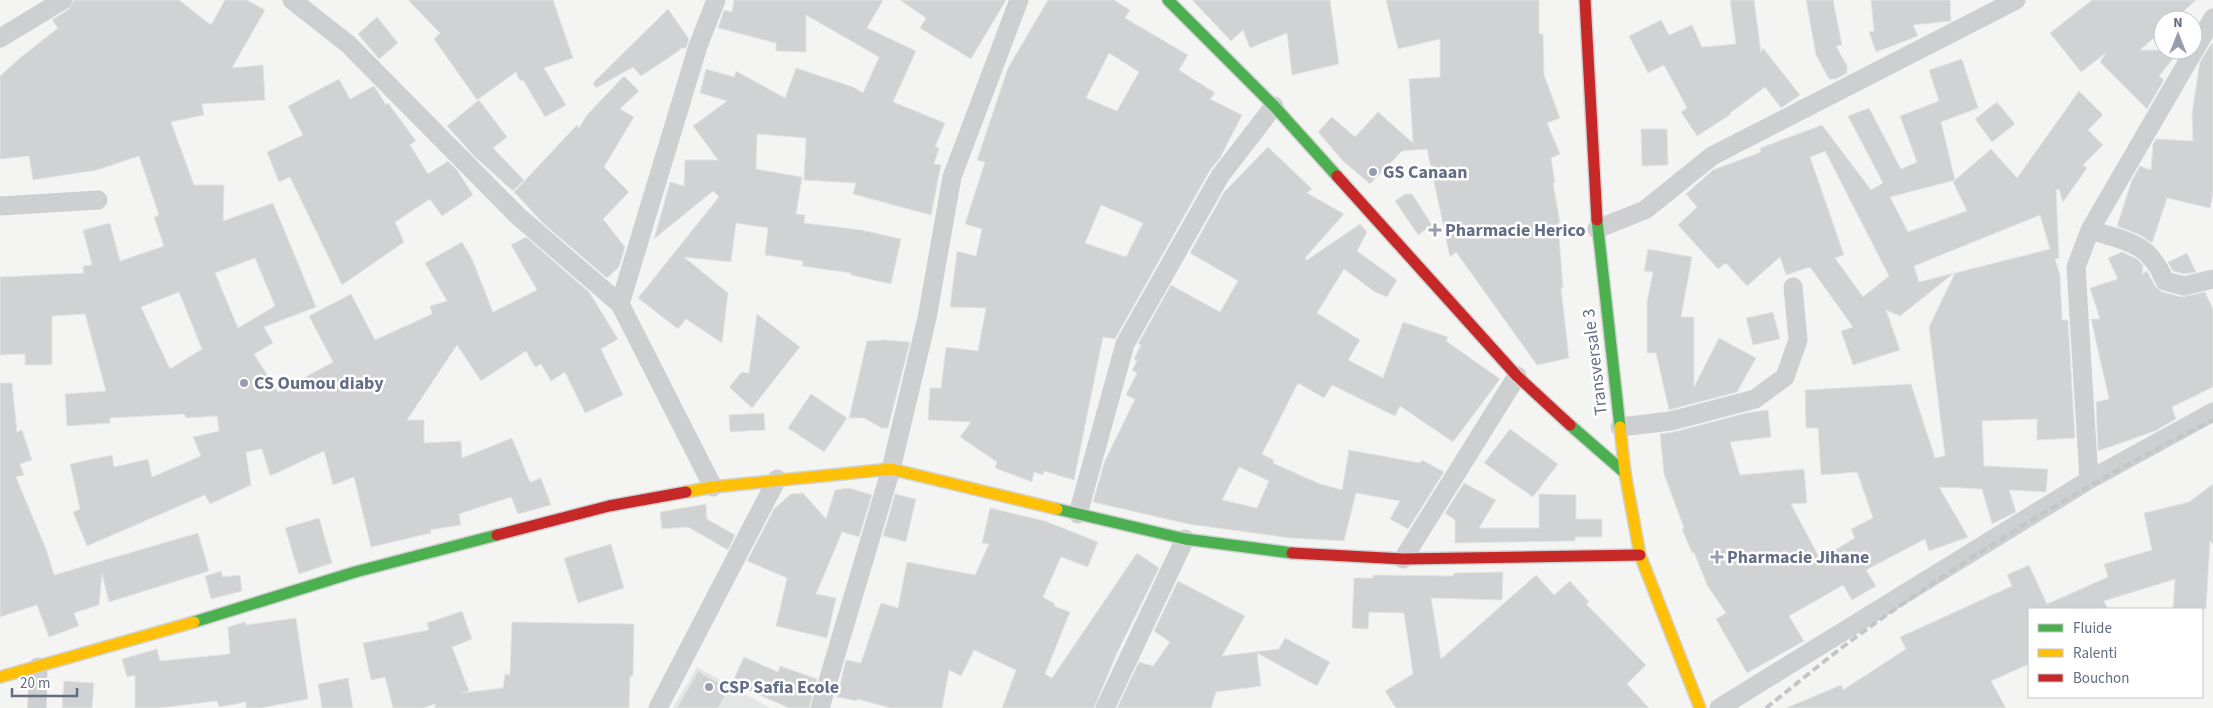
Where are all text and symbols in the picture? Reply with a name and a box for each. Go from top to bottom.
north arrow [2153,10,2203,60]
text: N [2173,13,2183,33]
place label: GS Canaan [1383,160,1468,185]
marker: GS Canaan [1367,166,1379,178]
place label: Pharmacie Herico [1445,218,1585,243]
marker: Pharmacie Herico [1429,224,1441,236]
street label: Transversale 3 [1576,307,1614,417]
place label: CS Oumou diaby [254,371,384,396]
marker: CS Oumou diaby [238,377,250,389]
place label: Pharmacie Jihane [1727,545,1869,570]
marker: Pharmacie Jihane [1711,551,1723,563]
legend [2028,608,2203,698]
text: Fluide [2073,618,2112,639]
text: Ralenti [2073,643,2117,664]
scale bar [12,666,78,698]
text: Bouchon [2073,668,2129,689]
text: 20 m [20,673,50,694]
place label: CSP Safia Ecole [719,675,839,700]
marker: CSP Safia Ecole [703,681,715,693]

